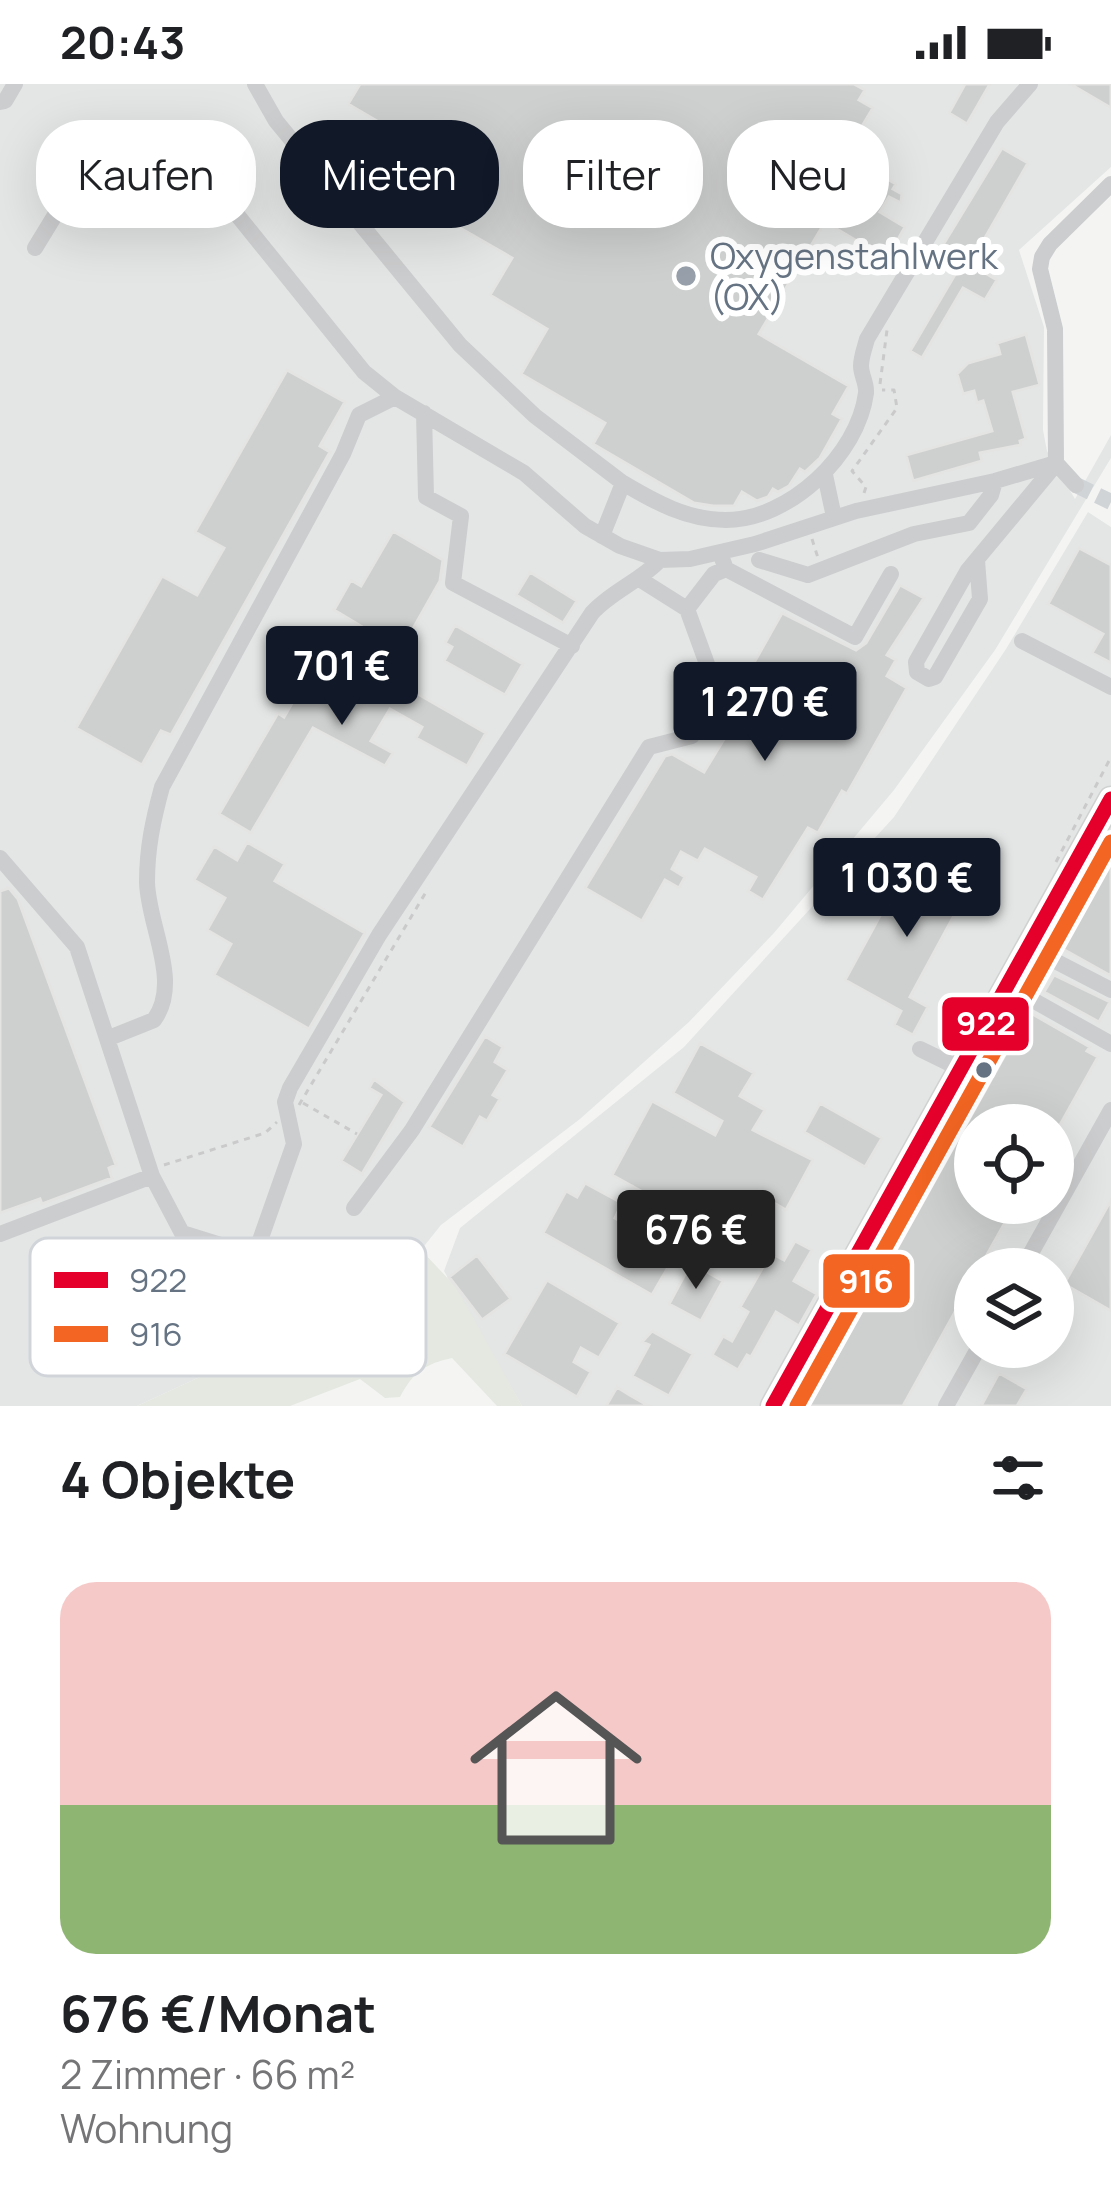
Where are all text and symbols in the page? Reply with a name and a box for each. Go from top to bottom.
text: 20:43 [60,11,185,73]
chip: Kaufen [36,120,256,228]
chip: Mieten [280,120,499,228]
chip: Filter [523,120,703,228]
chip: Neu [727,120,889,228]
place label: Oxygenstahlwerk (OX) [710,231,999,321]
marker: Oxygenstahlwerk (OX) [673,263,699,289]
pin: 701 € [258,626,426,728]
text: 701 € [293,638,391,692]
pin: 1 270 € [654,662,876,764]
text: 1 270 € [701,674,830,728]
pin: 1 030 € [796,838,1018,940]
text: 1 030 € [840,850,974,904]
line badge: 922 [940,995,1031,1053]
text: 922 [956,1000,1016,1045]
unlabelled marker [973,1059,995,1081]
map controls [954,1104,1074,1368]
button: locate [954,1104,1074,1224]
pin: 676 € [612,1190,780,1292]
text: 676 € [644,1202,748,1256]
legend [30,1238,426,1376]
button: layers [954,1248,1074,1368]
line badge: 916 [821,1252,912,1310]
text: 922 [129,1257,187,1302]
text: 916 [838,1258,894,1303]
text: 916 [129,1311,183,1356]
text: 4 Objekte [60,1444,295,1513]
icon: filters [985,1445,1051,1511]
icon: home [448,1660,664,1876]
text: 676 €/Monat [60,1978,376,2047]
text: 2 Zimmer · 66 m² [60,2047,355,2101]
text: Wohnung [60,2101,233,2155]

